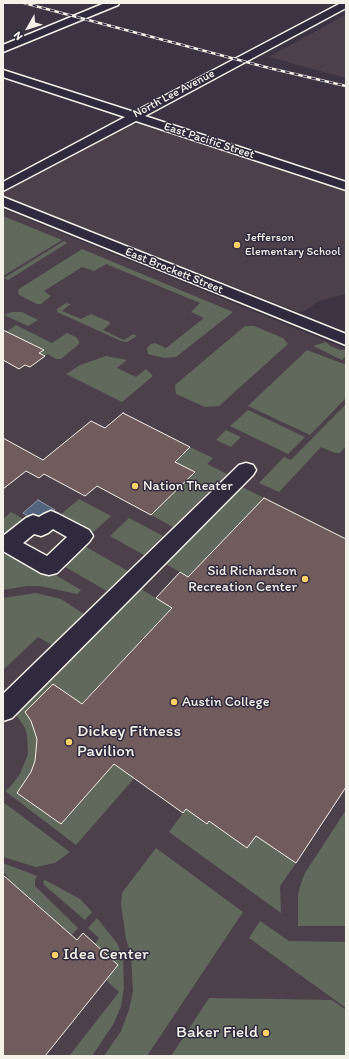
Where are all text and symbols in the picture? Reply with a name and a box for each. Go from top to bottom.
north arrow [8,8,48,48]
text: N [11,29,26,43]
street label: North Lee Avenue [131,66,217,122]
street label: East Pacific Street [162,120,256,162]
place label: Jefferson Elementary School [245,231,341,259]
marker: Jefferson Elementary School [232,240,242,250]
street label: East Brockett Street [123,245,225,297]
place label: Nation Theater [143,478,233,494]
marker: Nation Theater [130,481,140,491]
place label: Sid Richardson Recreation Center [188,563,297,596]
marker: Sid Richardson Recreation Center [300,574,310,584]
place label: Austin College [182,694,269,710]
marker: Austin College [169,697,179,707]
place label: Dickey Fitness Pavilion [77,722,181,762]
marker: Dickey Fitness Pavilion [64,737,74,747]
place label: Idea Center [63,945,149,965]
marker: Idea Center [50,950,60,960]
place label: Baker Field [176,1023,258,1043]
marker: Baker Field [261,1028,271,1038]

